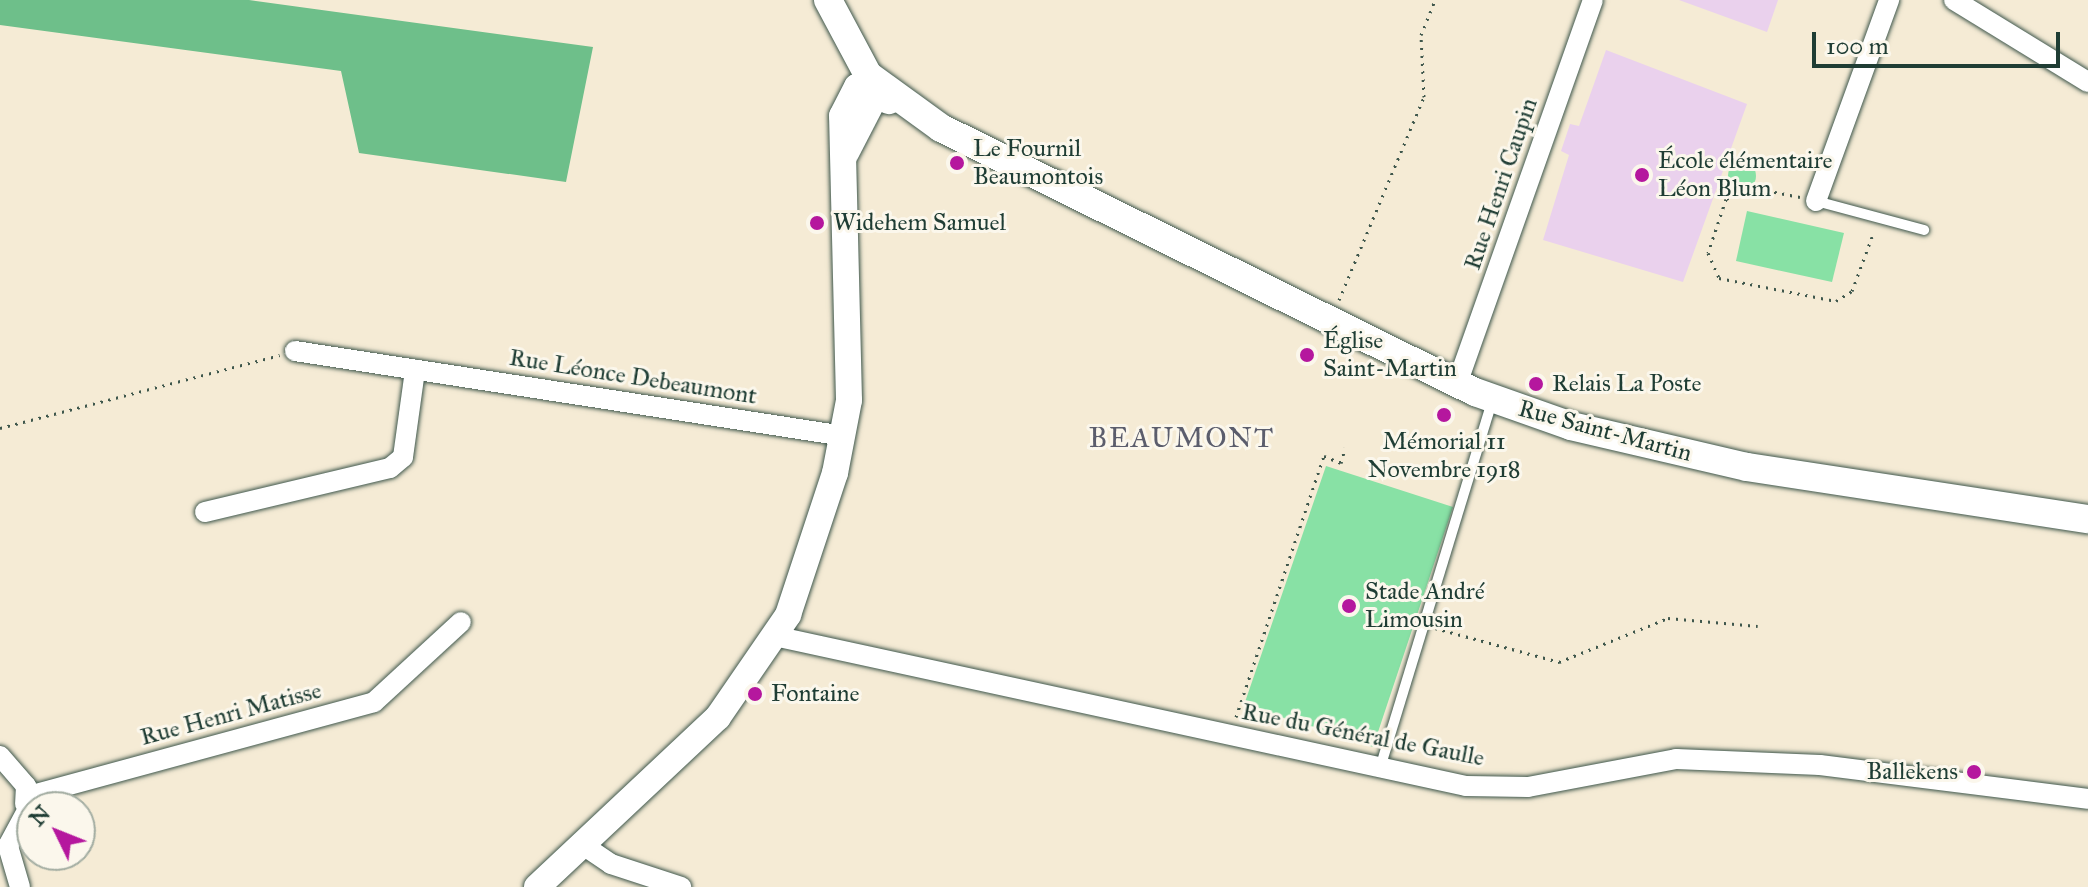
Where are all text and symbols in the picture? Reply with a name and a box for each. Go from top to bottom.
scale bar [1816,16,2064,66]
text: 100 m [1826,31,1889,61]
street label: Rue Henri Caupin [1458,94,1544,274]
place label: Le Fournil Beaumontois [973,135,1103,191]
place label: École élémentaire Léon Blum [1658,147,1832,203]
marker: Le Fournil Beaumontois [948,154,966,172]
marker: École élémentaire Léon Blum [1633,166,1651,184]
place label: Widehem Samuel [833,209,1006,237]
marker: Widehem Samuel [808,214,826,232]
place label: Église Saint-Martin [1323,327,1457,383]
street label: Rue Léonce Debeaumont [507,343,759,411]
marker: Église Saint-Martin [1298,346,1316,364]
place label: Relais La Poste [1552,370,1702,398]
marker: Relais La Poste [1527,375,1545,393]
street label: Rue Saint-Martin [1515,394,1695,468]
marker: Mémorial 11 Novembre 1918 [1435,406,1453,424]
district label: BEAUMONT [1089,421,1275,455]
place label: Mémorial 11 Novembre 1918 [1367,428,1521,484]
place label: Stade André Limousin [1365,578,1485,634]
marker: Stade André Limousin [1340,597,1358,615]
street label: Rue Henri Matisse [137,676,325,752]
place label: Fontaine [771,680,860,708]
marker: Fontaine [746,685,764,703]
street label: Rue du Général de Gaulle [1239,697,1487,773]
place label: Ballekens [1866,758,1958,786]
marker: Ballekens [1965,763,1983,781]
north arrow [16,791,96,871]
text: N [23,800,56,832]

